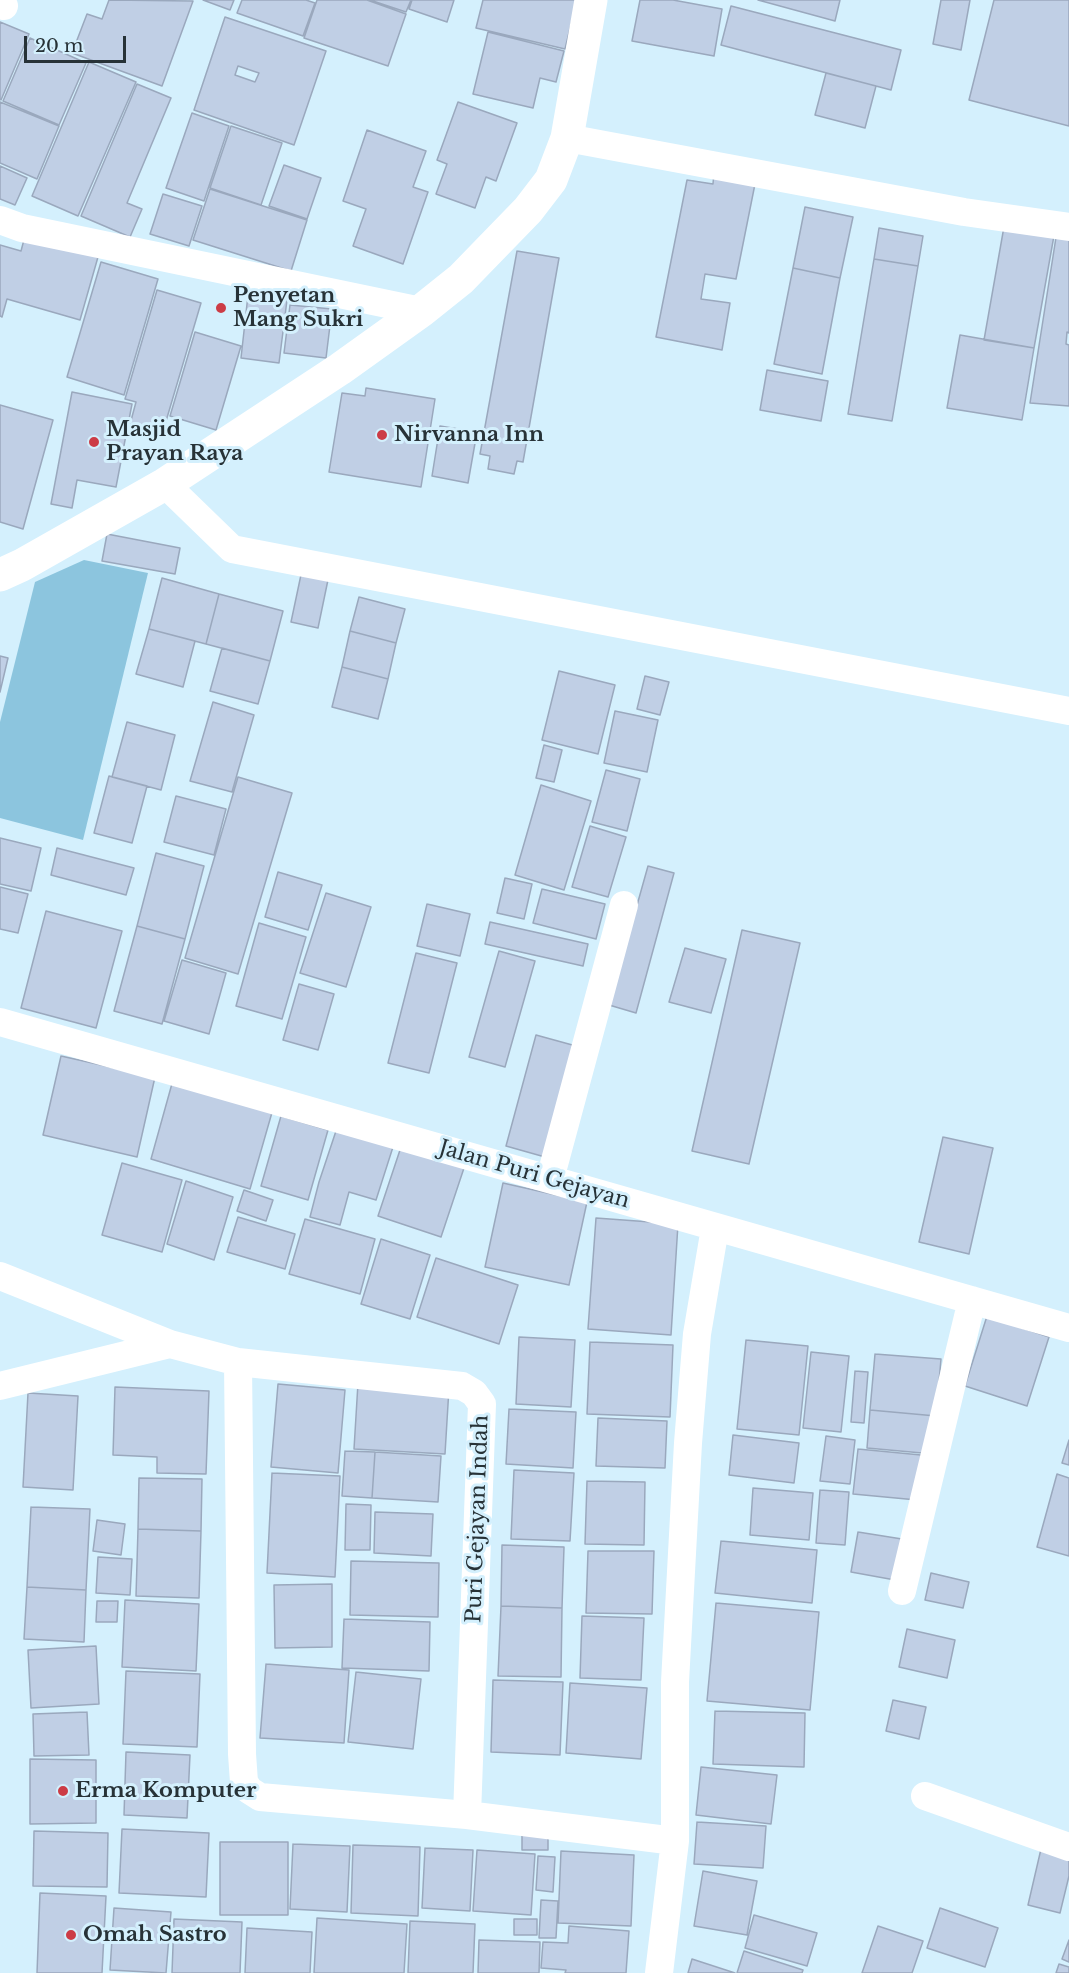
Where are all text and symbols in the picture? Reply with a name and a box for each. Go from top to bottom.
scale bar [27,24,129,62]
text: 20 m [35,35,83,57]
place label: Penyetan Mang Sukri [233,283,363,333]
marker: Penyetan Mang Sukri [214,301,228,315]
place label: Masjid Prayan Raya [106,417,243,467]
place label: Nirvanna Inn [394,422,544,448]
marker: Nirvanna Inn [375,428,389,442]
marker: Masjid Prayan Raya [87,435,101,449]
street label: Jalan Puri Gejayan [436,1136,632,1214]
street label: Puri Gejayan Indah [462,1414,494,1624]
place label: Erma Komputer [75,1778,256,1804]
marker: Erma Komputer [56,1784,70,1798]
place label: Omah Sastro [83,1922,227,1948]
marker: Omah Sastro [64,1928,78,1942]

